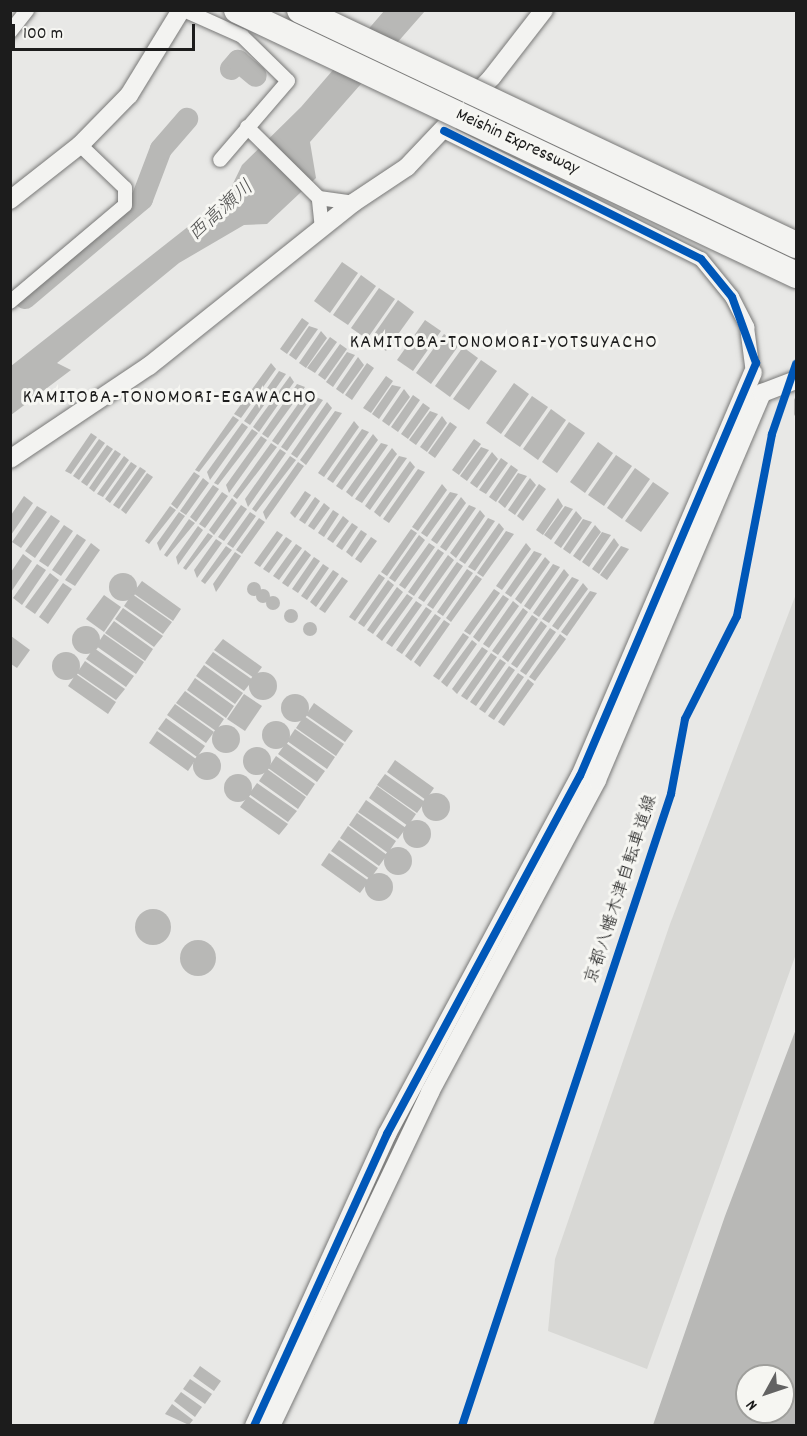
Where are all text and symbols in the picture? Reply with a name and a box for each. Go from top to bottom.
scale bar [15,12,198,50]
text: 100 m [23,22,63,47]
street label: Meishin Expressway [452,105,582,181]
water label: 西高瀬川 [184,176,260,248]
district label: KAMITOBA-TONOMORI-YOTSUYACHO [350,331,658,355]
district label: KAMITOBA-TONOMORI-EGAWACHO [23,386,317,410]
street label: 京都八幡木津自転車道線 [582,793,664,987]
north arrow [735,1364,795,1424]
text: N [741,1394,764,1415]

